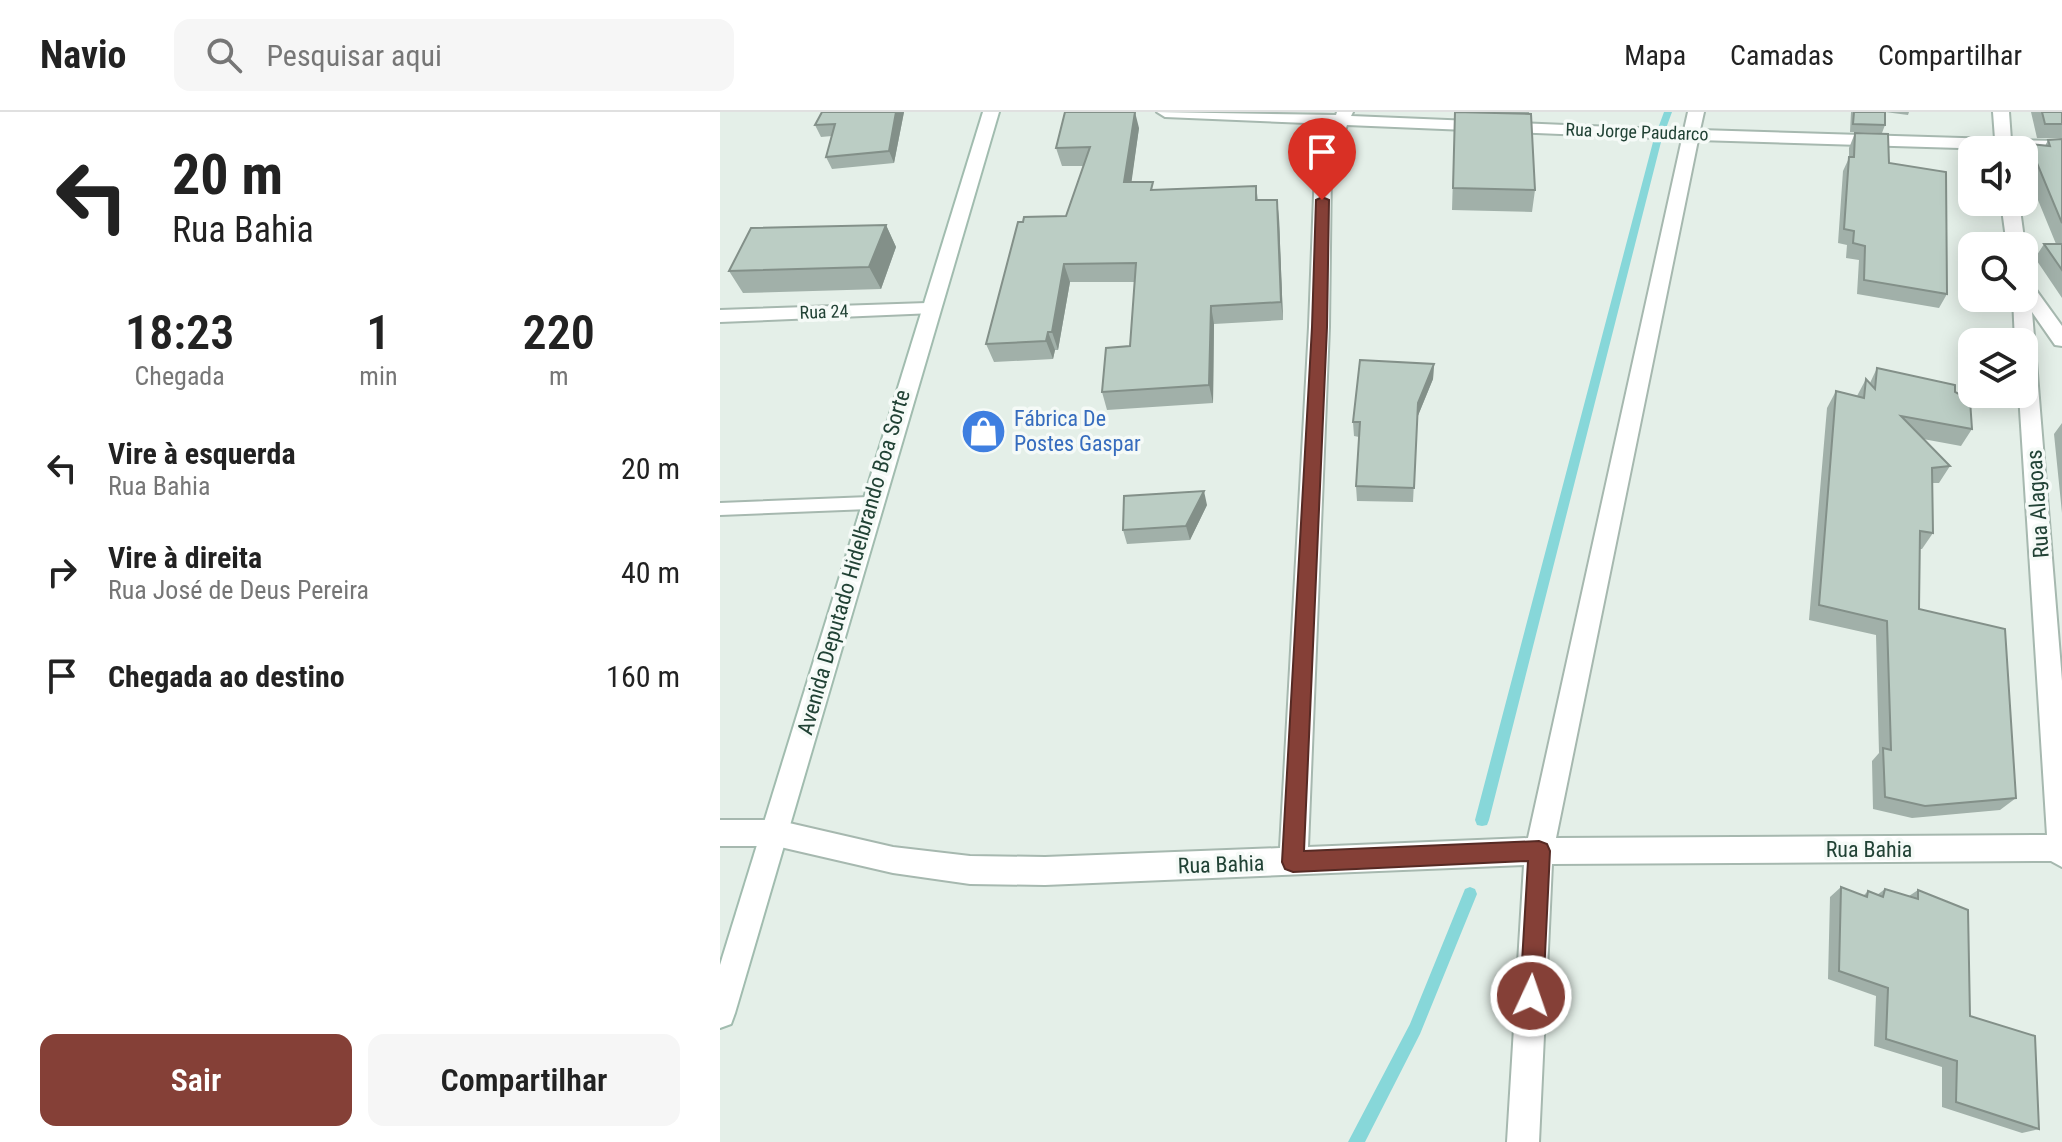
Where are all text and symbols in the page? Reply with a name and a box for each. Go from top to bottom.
search box [174,19,734,91]
text: Navio [40,33,126,77]
icon: search [202,33,246,77]
text: Pesquisar aqui [266,38,442,73]
text: Mapa [1624,39,1686,72]
text: Camadas [1730,39,1834,72]
text: Compartilhar [1878,39,2022,72]
pin [1288,118,1356,200]
street label: Rua Jorge Paudarco [1565,119,1709,144]
icon: arrive [1300,130,1344,174]
map controls [1958,136,2038,408]
button: sound [1958,136,2038,216]
text: 20 m [172,142,283,208]
icon: left [40,144,144,248]
text: Rua Bahia [172,209,314,251]
button: search [1958,232,2038,312]
street label: Rua 24 [799,300,849,323]
text: 18:23 [125,304,234,361]
text: 1 [366,304,390,361]
text: 220 [523,304,595,361]
button: layers [1958,328,2038,408]
text: Chegada [135,361,225,391]
text: min [359,361,397,391]
text: m [549,361,569,391]
street label: Avenida Deputado Hidelbrando Boa Sorte [792,387,915,738]
place label: Fábrica De Postes Gaspar [1014,406,1141,456]
shop icon: Fábrica De Postes Gaspar [959,407,1007,455]
text: Vire à esquerda [108,436,296,471]
icon: left [40,446,84,490]
street label: Rua Alagoas [2021,449,2054,559]
text: 20 m [621,451,680,486]
text: Rua Bahia [108,471,210,501]
text: Vire à direita [108,540,262,575]
icon: right [40,550,84,594]
text: 40 m [621,555,680,590]
text: Rua José de Deus Pereira [108,575,369,605]
icon: arrive [40,654,84,698]
text: Chegada ao destino [108,659,345,694]
text: 160 m [606,659,680,694]
street label: Rua Bahia [1826,837,1912,862]
street label: Rua Bahia [1177,850,1265,879]
position arrow [1489,954,1573,1038]
button: Sair [40,1034,352,1126]
button: Compartilhar [368,1034,680,1126]

